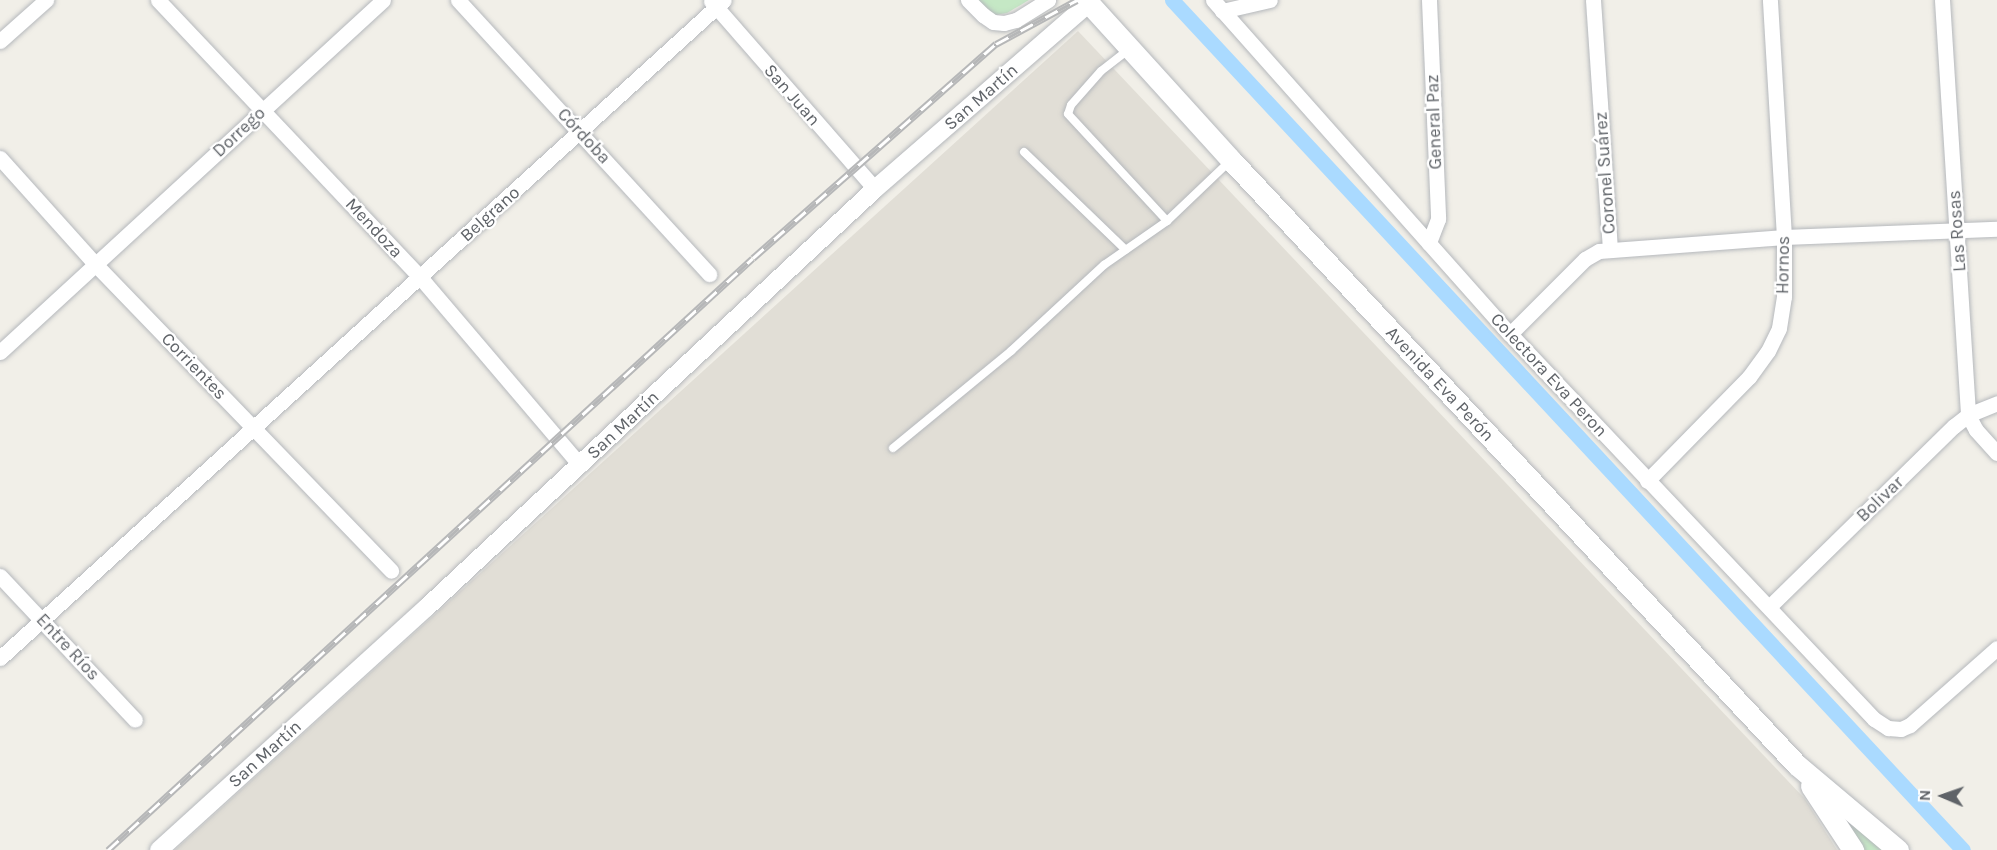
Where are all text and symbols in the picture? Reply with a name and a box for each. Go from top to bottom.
street label: San Martín [940,59,1022,135]
street label: San Juan [759,60,825,130]
street label: General Paz [1422,74,1446,170]
street label: Dorrego [208,102,270,162]
street label: Córdoba [553,104,615,168]
street label: Coronel Suárez [1590,111,1620,235]
street label: Belgrano [456,182,524,246]
street label: Las Rosas [1943,189,1971,273]
street label: Mendoza [341,193,407,263]
street label: Hornos [1772,236,1794,294]
street label: Colectora Eva Peron [1486,309,1612,441]
street label: Avenida Eva Perón [1381,322,1499,446]
street label: Corrientes [157,328,231,404]
street label: San Martín [583,386,663,464]
street label: Bolivar [1852,471,1908,527]
street label: Entre Ríos [32,609,104,685]
street label: San Martín [224,716,306,792]
north arrow [1913,766,1973,826]
text: N [1915,789,1934,801]

